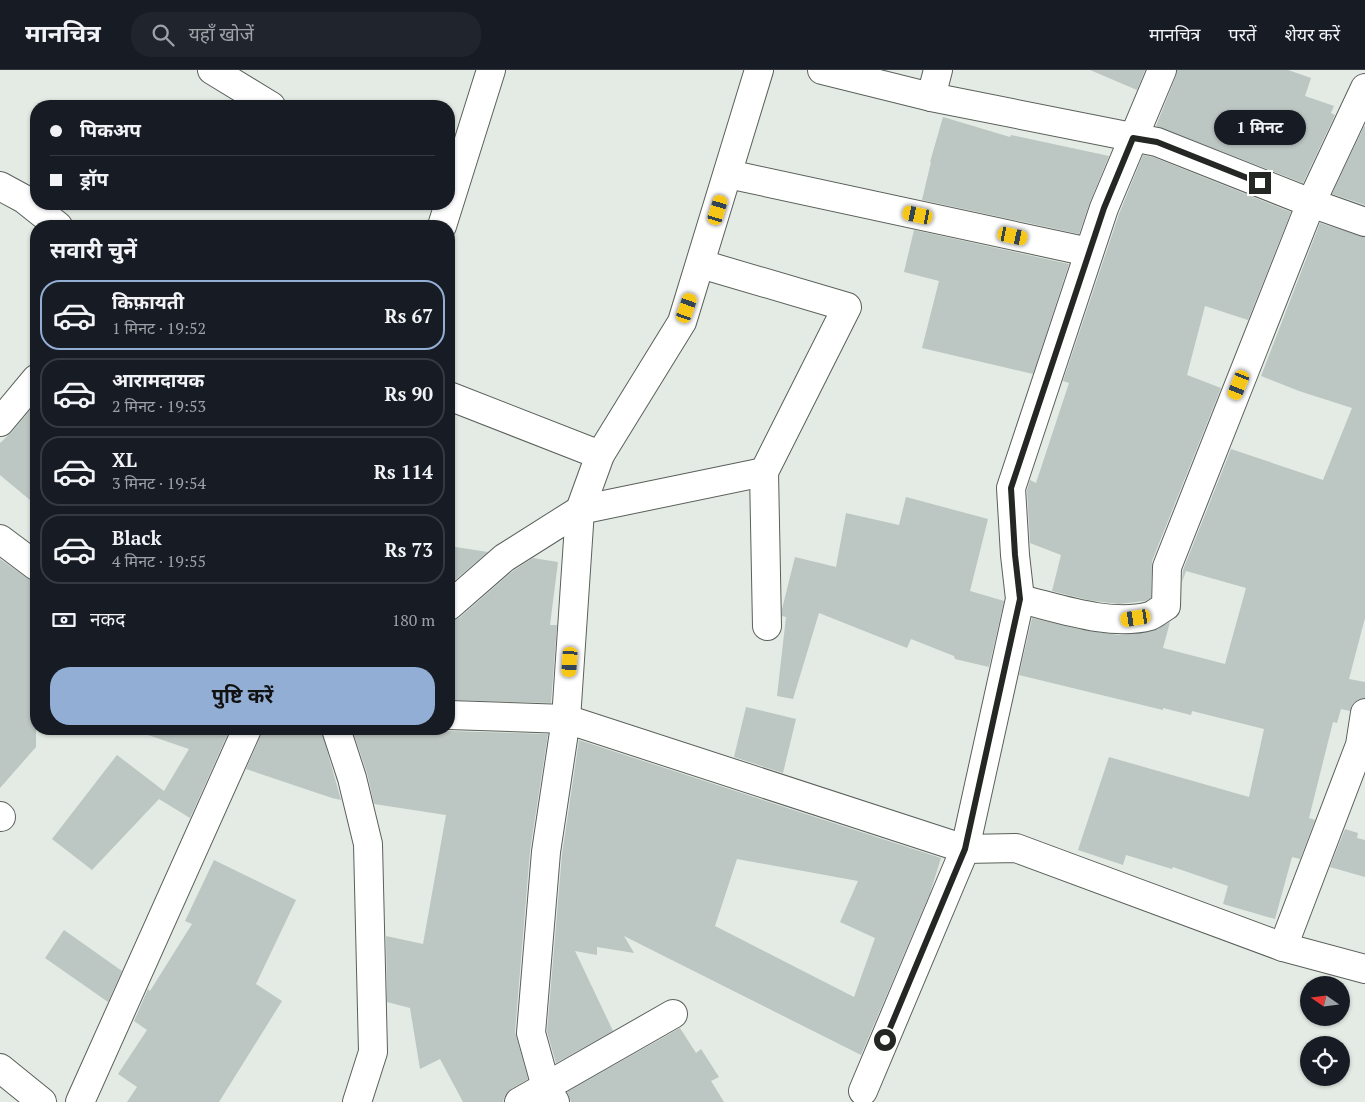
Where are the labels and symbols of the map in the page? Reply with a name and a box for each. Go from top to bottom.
callout: 1 मिनट [1214,111,1306,146]
route end [1249,172,1271,194]
car [706,193,729,227]
car [901,205,934,225]
car [996,226,1029,246]
car [675,291,698,325]
car [1226,368,1251,402]
car [1120,608,1151,628]
car [561,647,578,677]
north arrow [1300,976,1350,1026]
route start [874,1029,896,1051]

